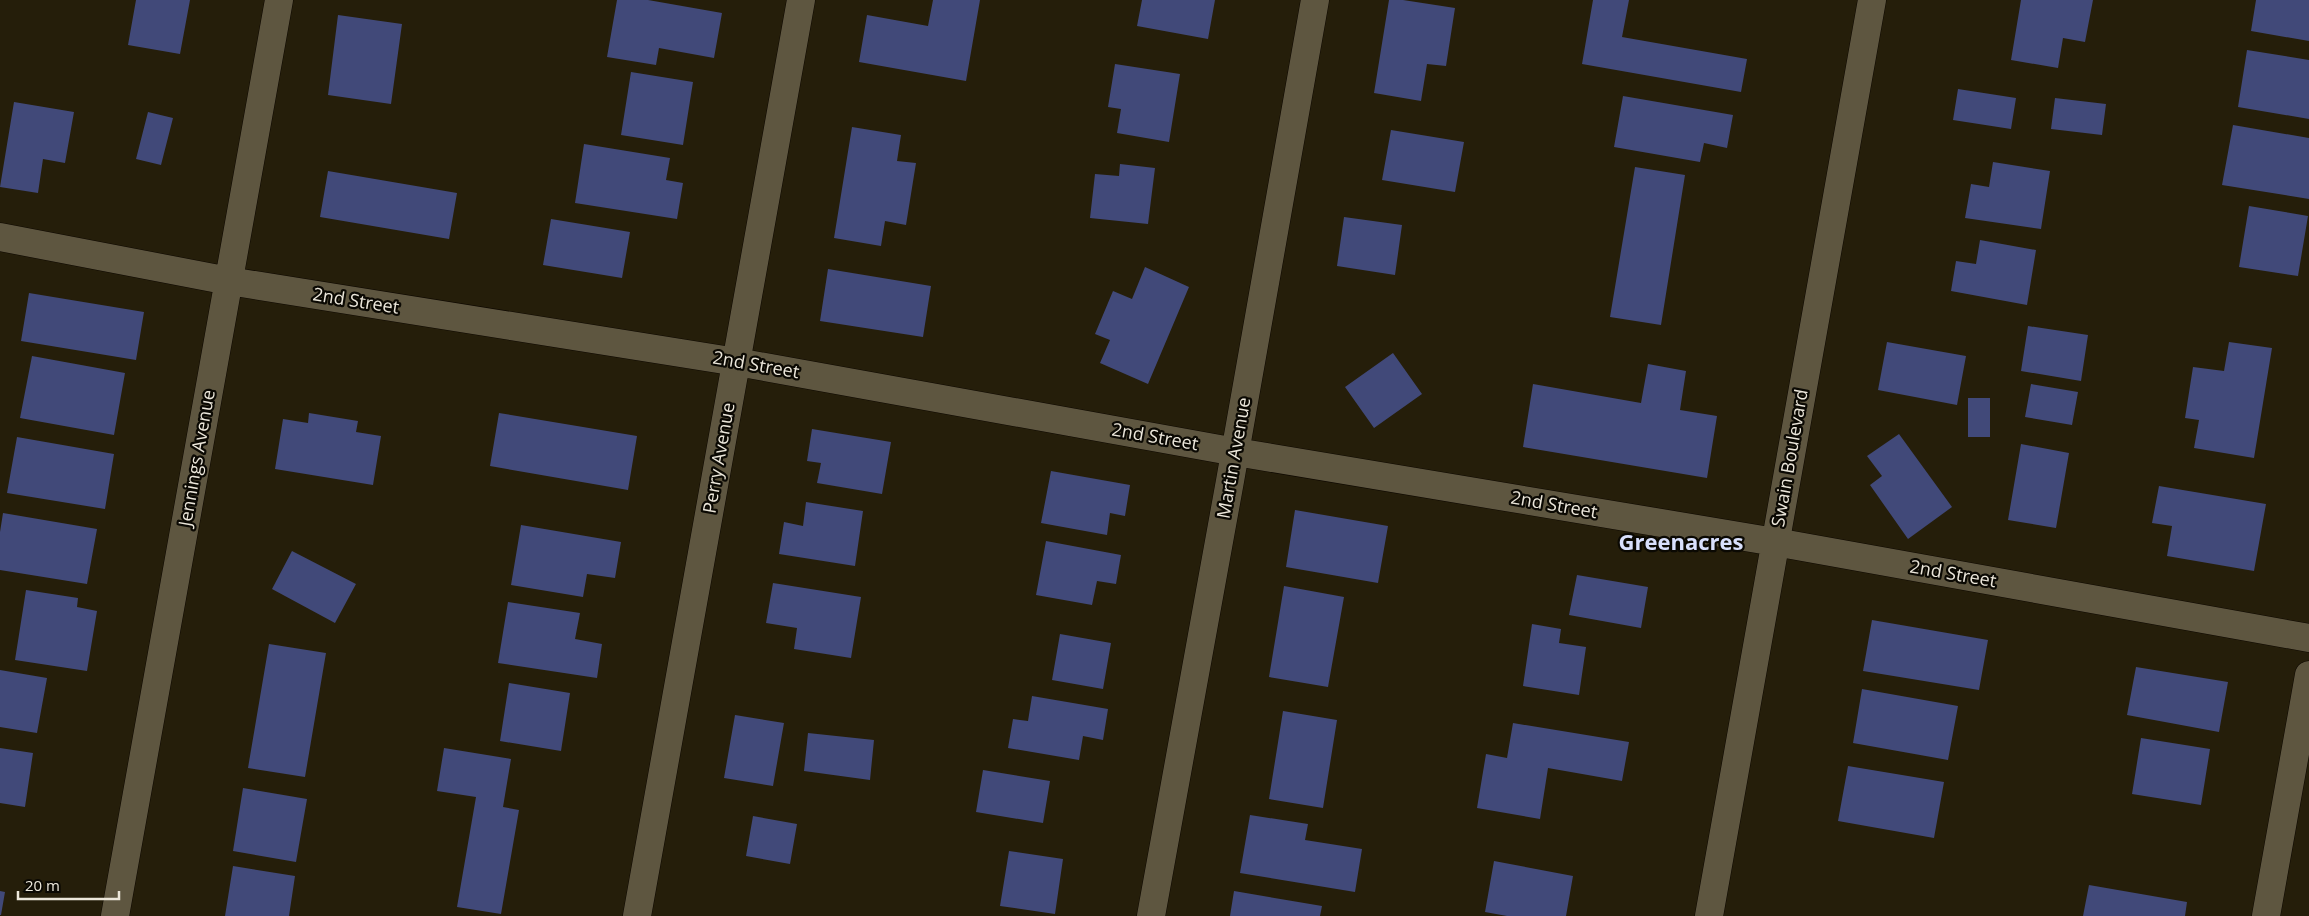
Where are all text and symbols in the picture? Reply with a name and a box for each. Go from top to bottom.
street label: 2nd Street [311,281,401,319]
street label: 2nd Street [711,345,801,383]
street label: Swain Boulevard [1765,387,1813,529]
street label: Jennings Avenue [172,388,220,530]
street label: Martin Avenue [1211,395,1256,520]
street label: Perry Avenue [696,401,740,515]
street label: 2nd Street [1110,417,1200,455]
street label: 2nd Street [1509,485,1599,523]
district label: Greenacres [1619,526,1744,556]
street label: 2nd Street [1908,554,1998,592]
scale bar [18,868,119,900]
text: 20 m [25,875,60,895]

